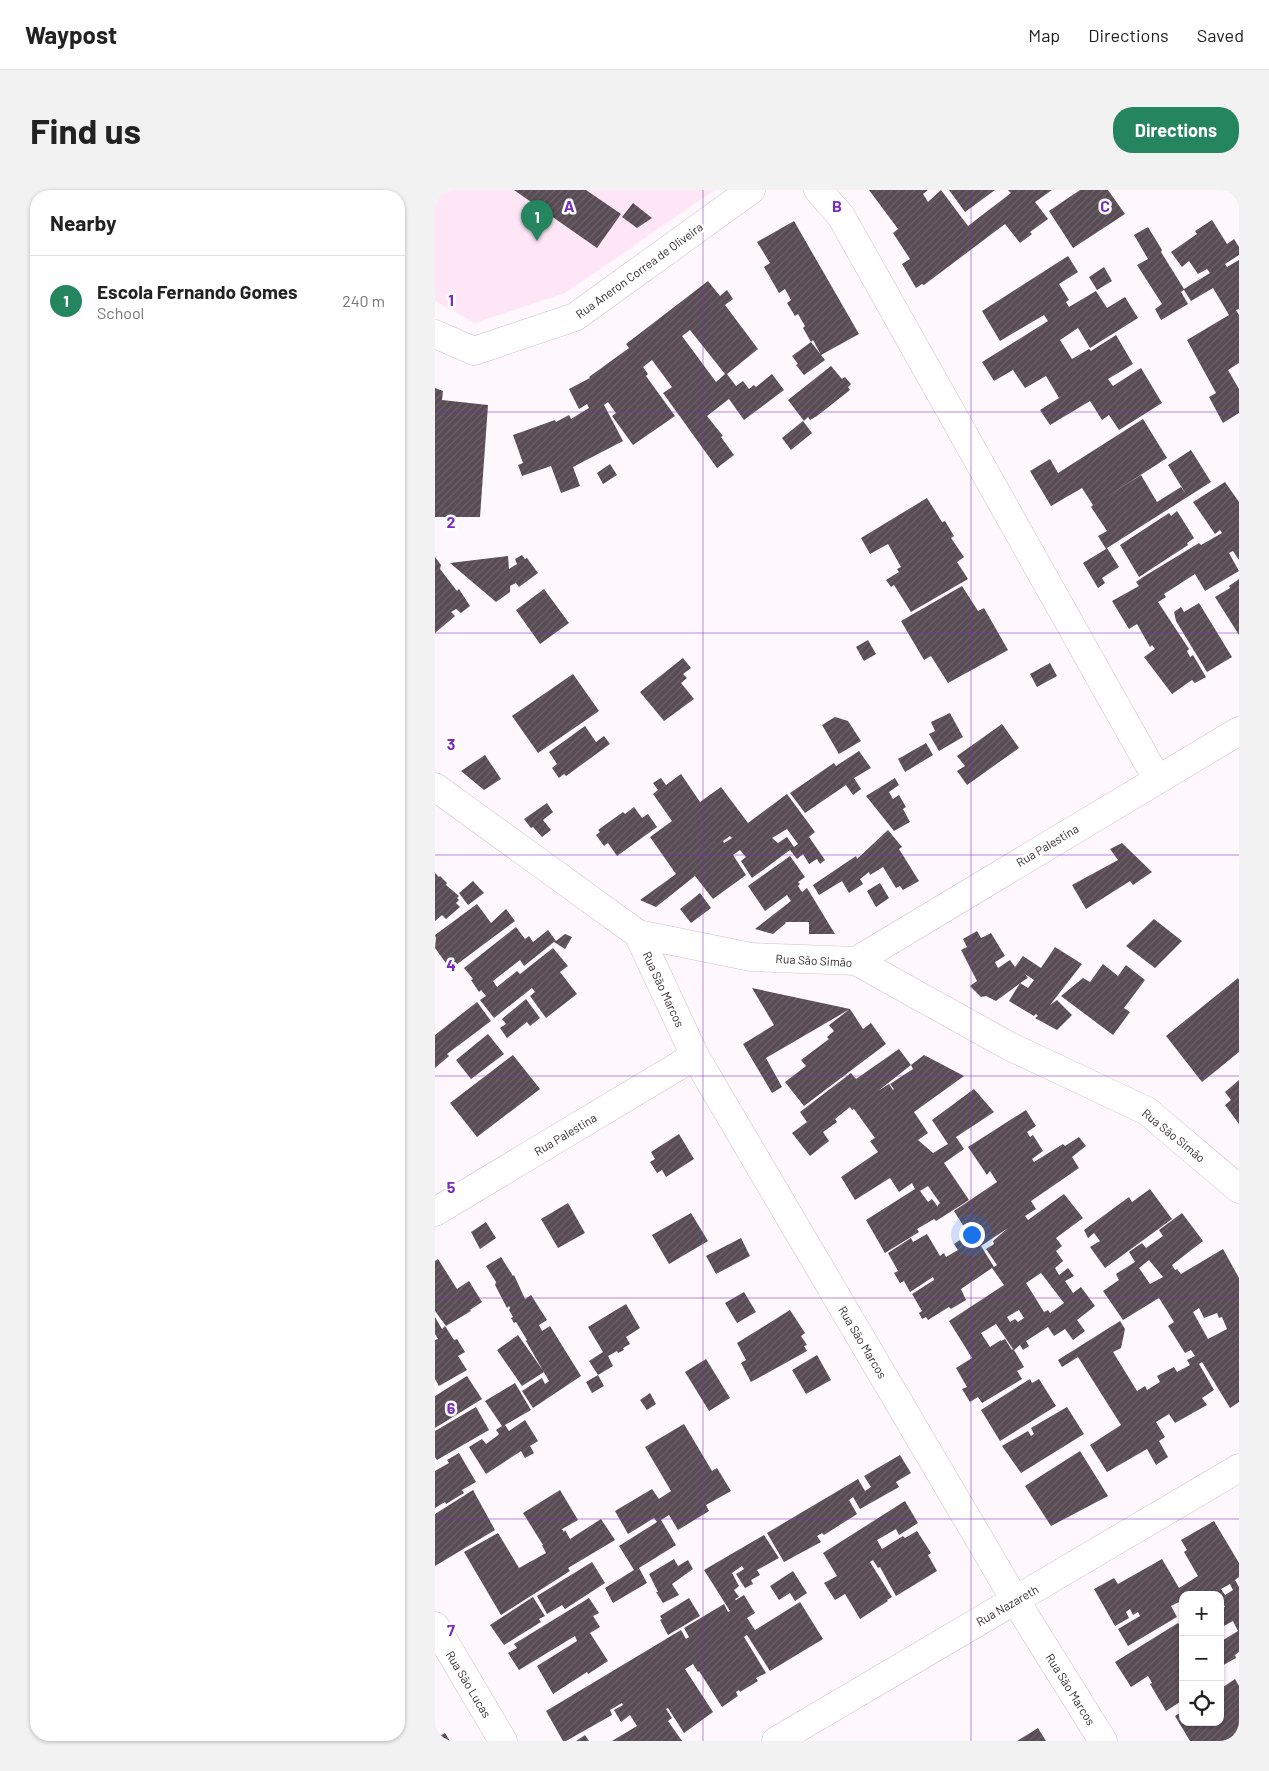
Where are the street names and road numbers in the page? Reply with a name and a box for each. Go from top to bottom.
street label: Rua Aneron Correa de Oliveira [573,219,705,321]
street label: Rua Palestina [1013,821,1081,869]
street label: Rua São Marcos [640,949,688,1029]
street label: Rua São Simão [775,951,853,969]
street label: Rua São Simão [1140,1105,1208,1165]
street label: Rua Palestina [531,1110,599,1158]
street label: Rua São Marcos [836,1303,890,1381]
street label: Rua Nazareth [973,1582,1041,1628]
street label: Rua São Lucas [444,1648,495,1720]
street label: Rua São Marcos [1043,1651,1099,1728]

